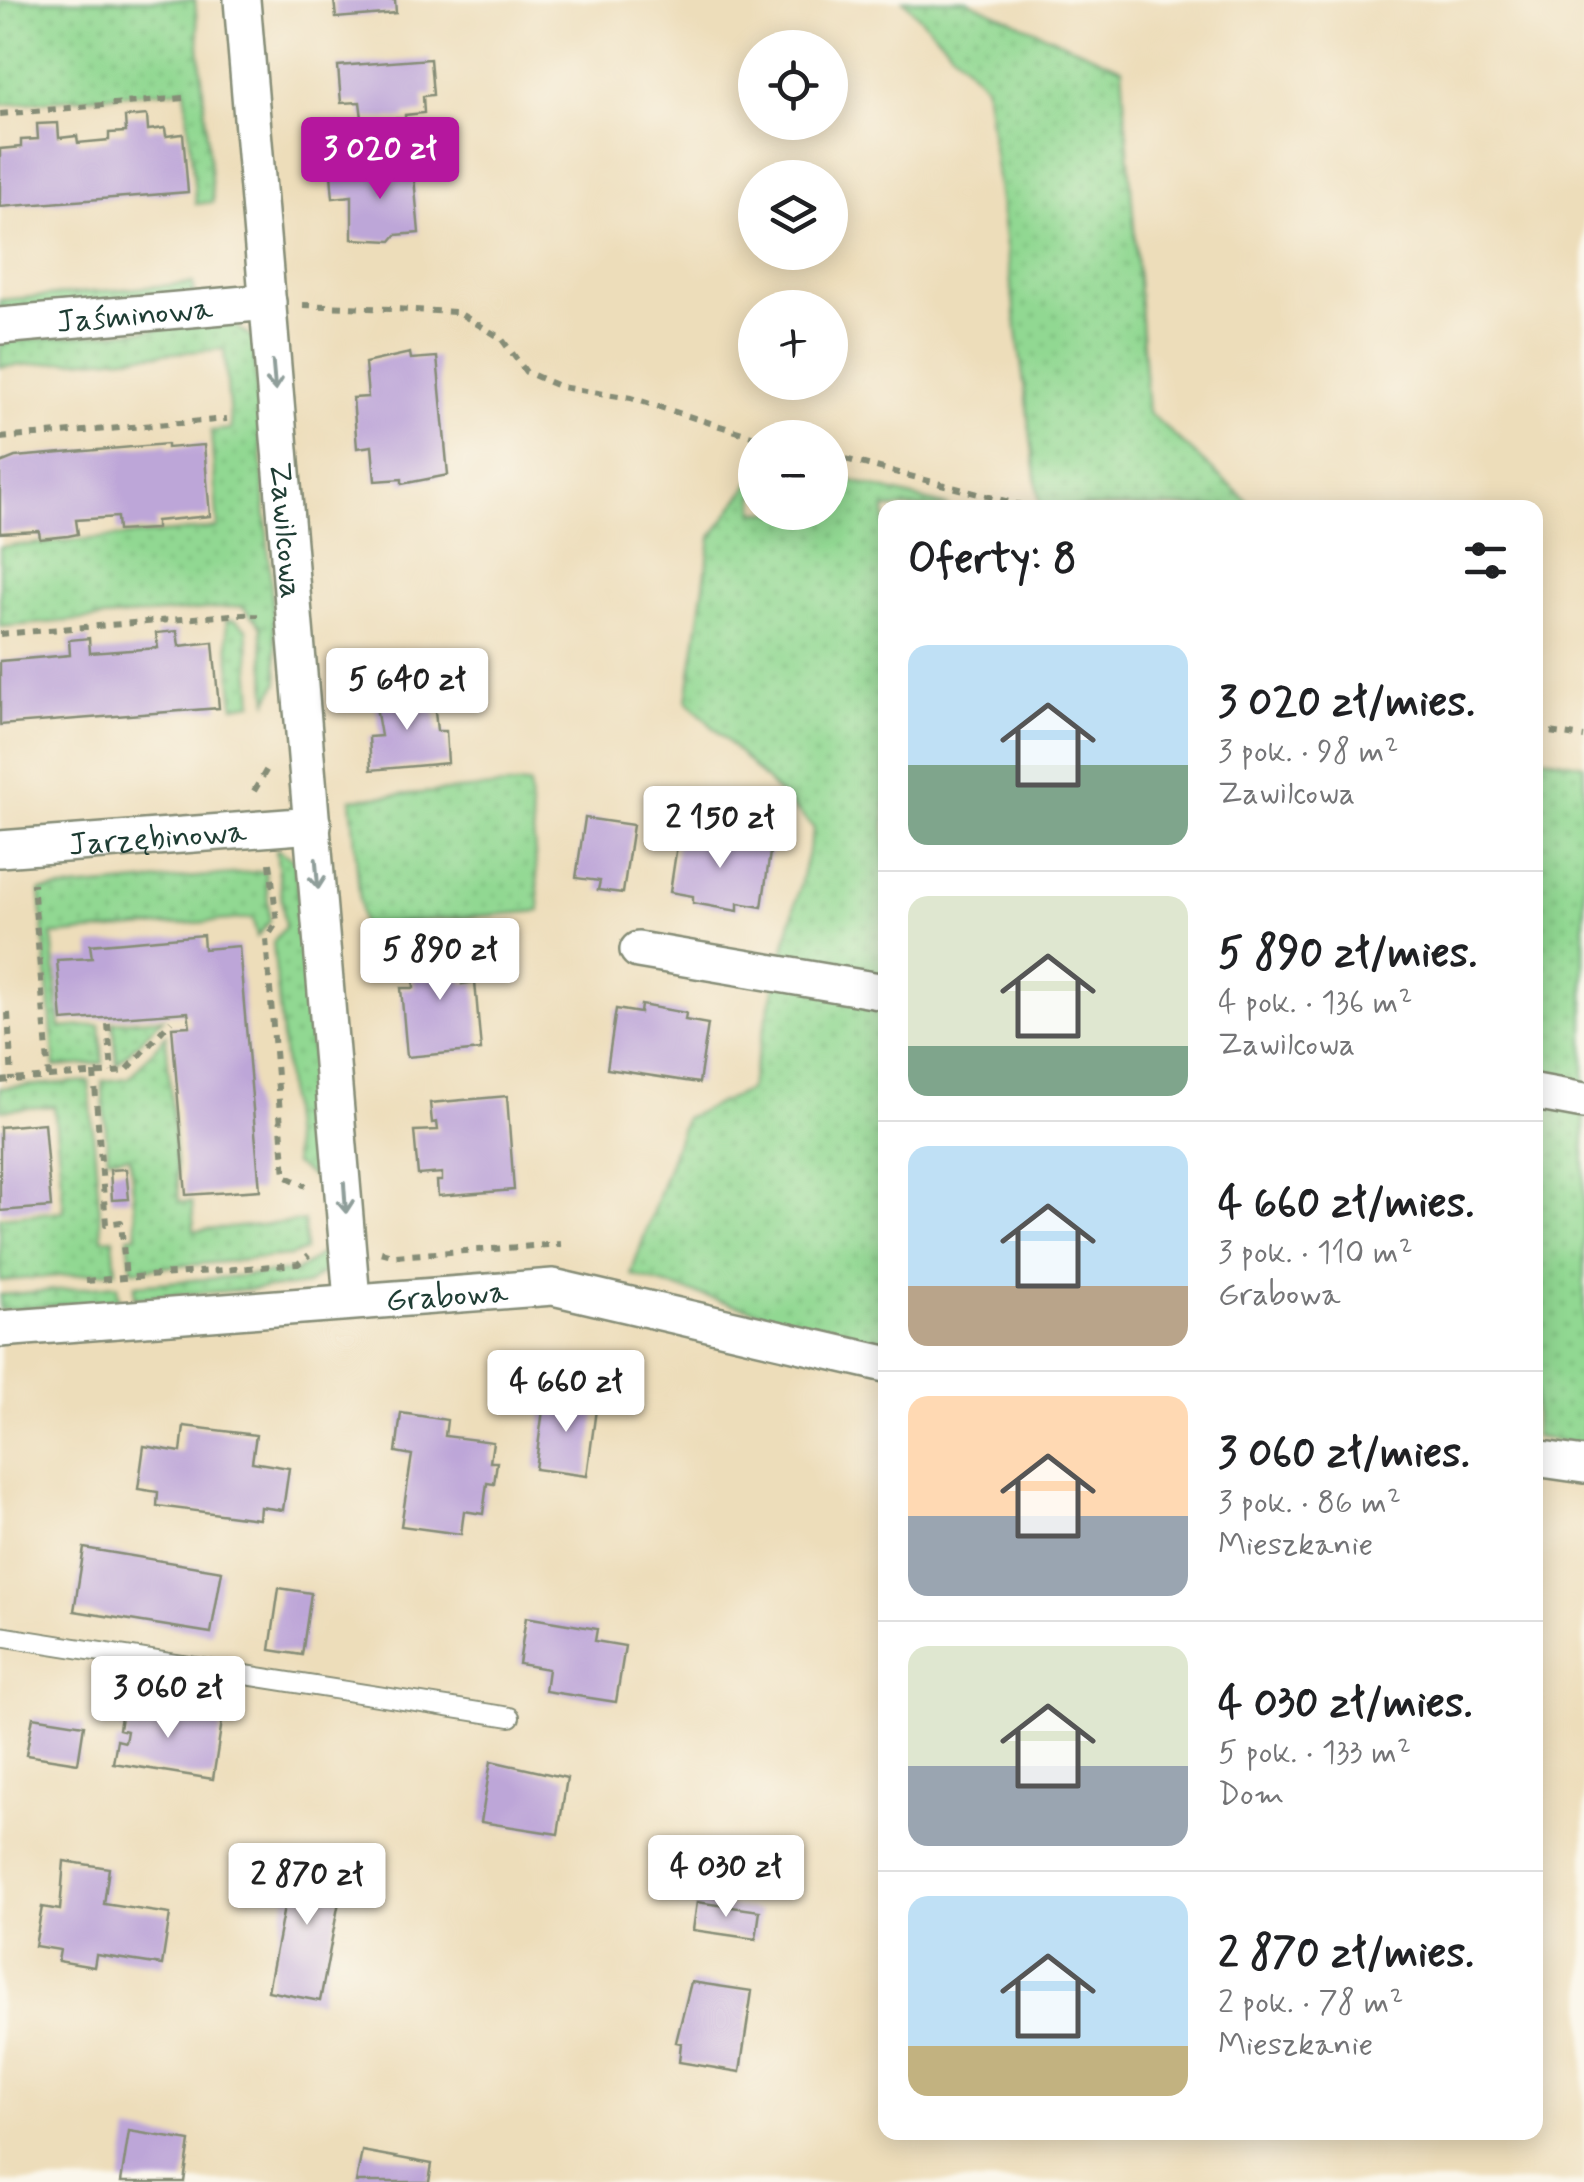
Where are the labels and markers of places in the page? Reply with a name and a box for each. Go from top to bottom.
pin: 3 020 zł [277,117,483,202]
pin: 5 640 zł [304,648,510,733]
pin: 2 150 zł [617,786,823,871]
pin: 5 890 zł [337,918,543,1003]
pin: 4 660 zł [463,1350,669,1435]
pin: 3 060 zł [65,1656,271,1741]
pin: 4 030 zł [623,1835,829,1920]
pin: 2 870 zł [204,1843,410,1928]

